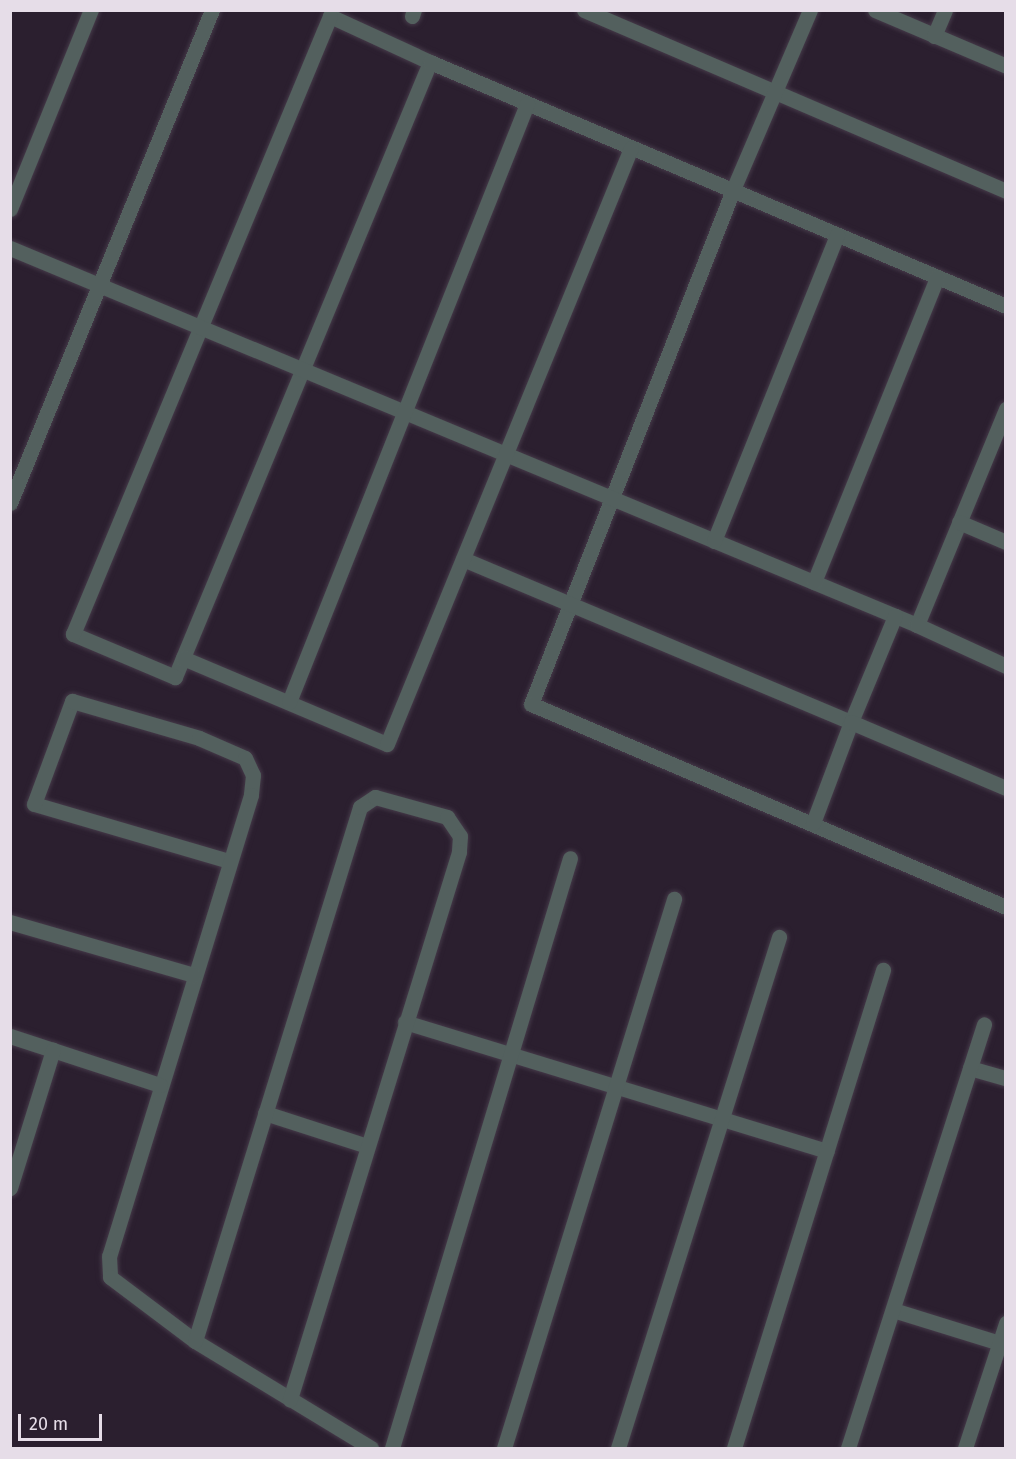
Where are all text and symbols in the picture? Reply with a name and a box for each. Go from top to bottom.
scale bar [21,1402,105,1440]
text: 20 m [29,1413,68,1435]

